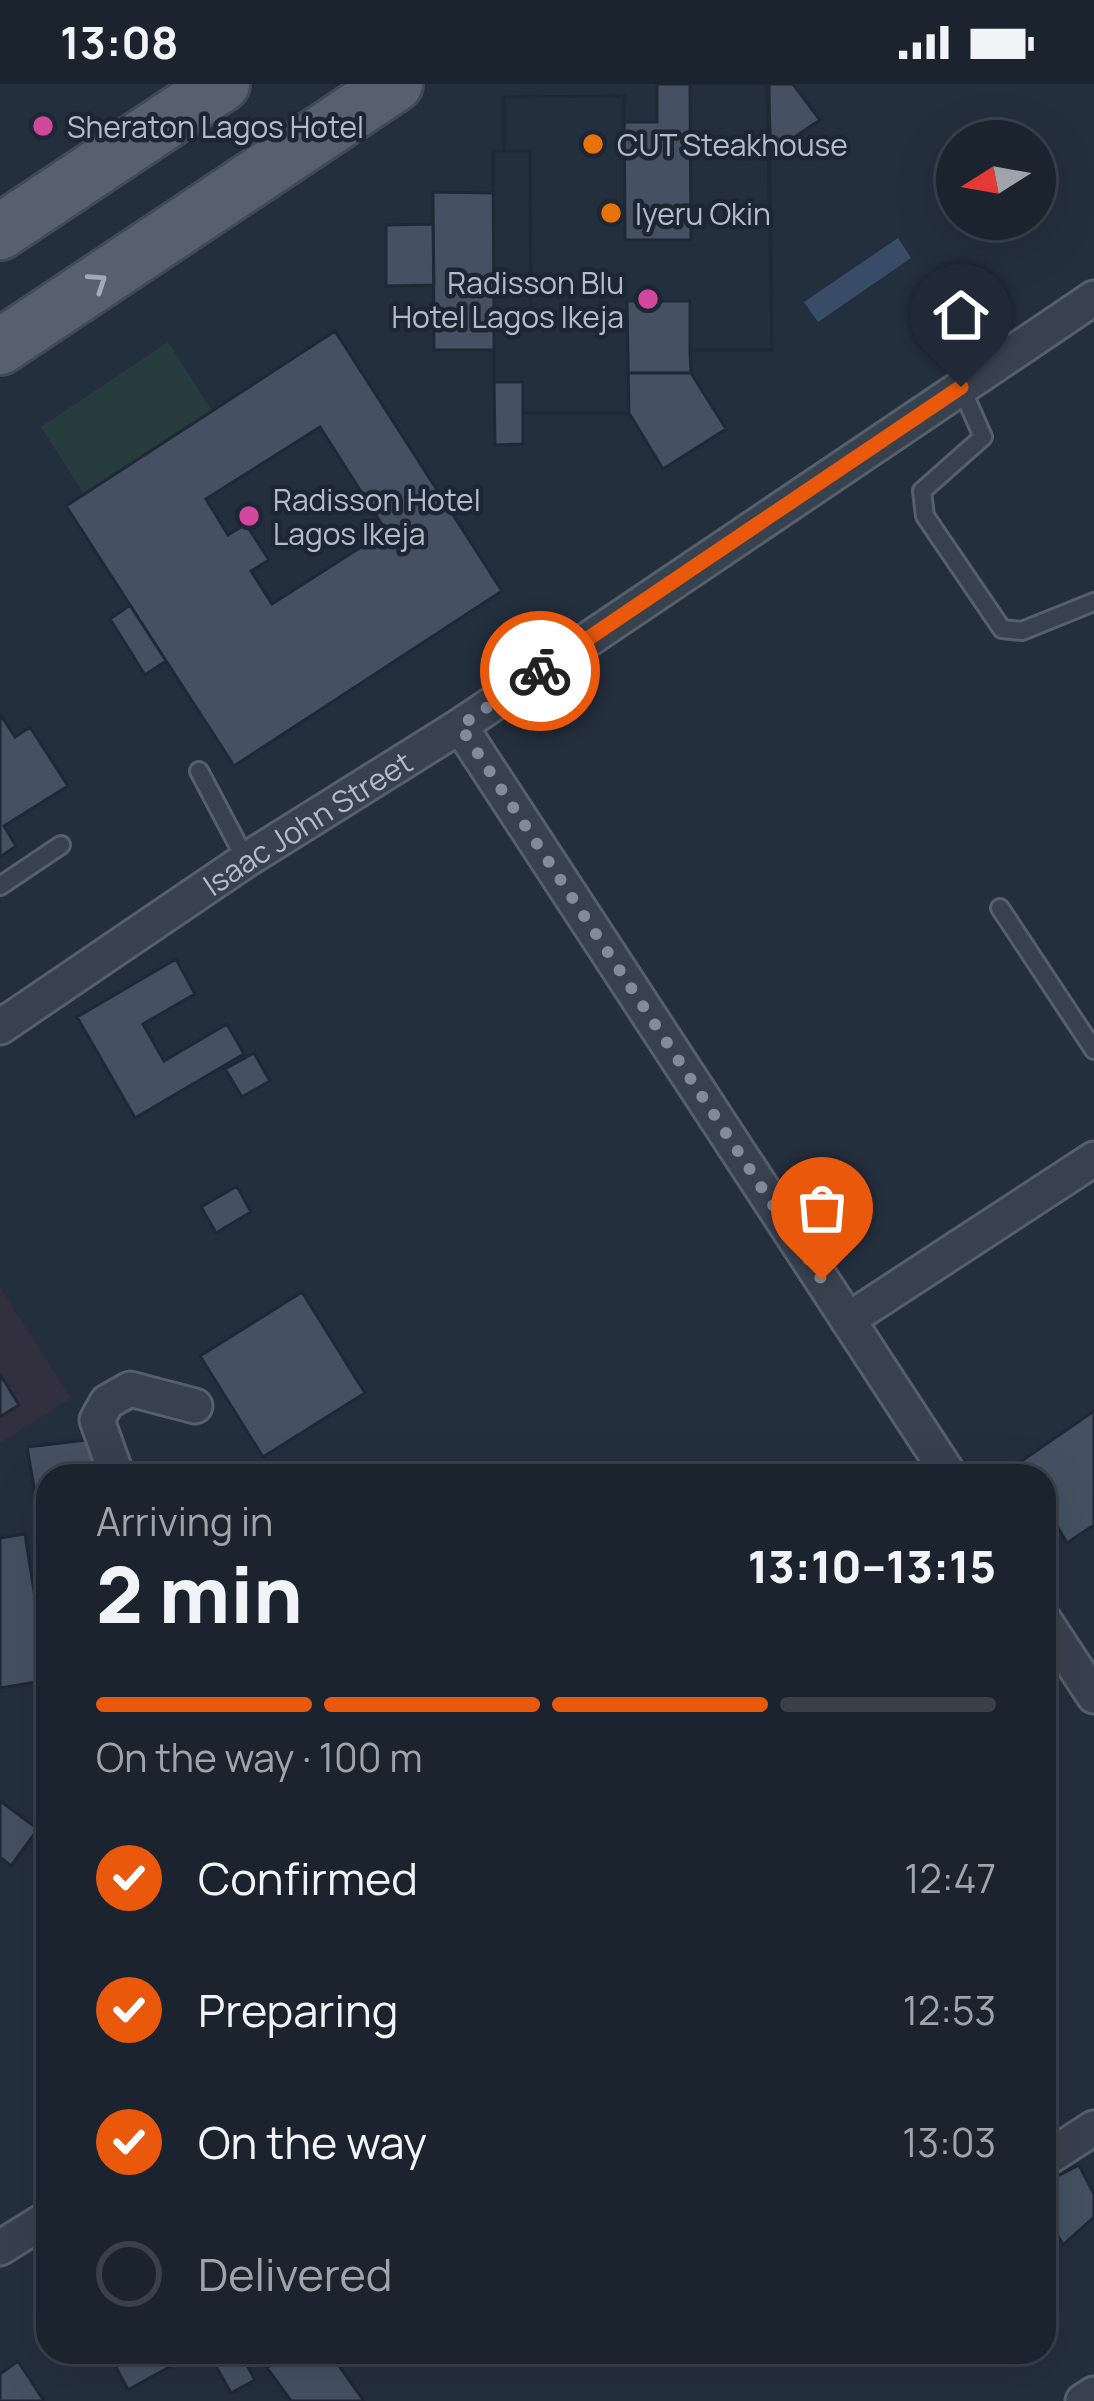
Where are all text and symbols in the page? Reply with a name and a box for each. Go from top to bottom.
text: 13:08 [60,11,178,73]
place label: Sheraton Lagos Hotel [67,106,364,147]
marker: Sheraton Lagos Hotel [30,113,56,139]
north arrow [936,120,1056,240]
map controls [936,120,1056,240]
place label: CUT Steakhouse [617,124,848,165]
marker: CUT Steakhouse [580,131,606,157]
place label: Iyeru Okin [635,193,771,234]
marker: Iyeru Okin [598,200,624,226]
place label: Radisson Blu Hotel Lagos Ikeja [391,262,624,337]
pin [910,264,1012,387]
one-way arrow [84,275,106,297]
icon: home [928,282,994,348]
marker: Radisson Blu Hotel Lagos Ikeja [635,286,661,312]
place label: Radisson Hotel Lagos Ikeja [273,479,481,554]
marker: Radisson Hotel Lagos Ikeja [236,503,262,529]
courier [480,611,600,731]
icon: bike [507,638,573,704]
street label: Isaac John Street [194,741,419,904]
pin [771,1157,873,1280]
icon: bag [789,1175,855,1241]
text: Arriving in [96,1494,273,1548]
text: 13:10–13:15 [748,1535,996,1597]
text: 2 min [96,1540,303,1646]
text: On the way · 100 m [96,1730,423,1784]
icon: check [96,1845,162,1911]
text: Confirmed [198,1847,418,1909]
text: 12:47 [904,1851,996,1905]
icon: check [96,1977,162,2043]
text: Preparing [198,1979,398,2041]
text: 12:53 [903,1983,996,2037]
icon: check [96,2109,162,2175]
text: On the way [198,2111,427,2173]
text: 13:03 [902,2115,996,2169]
text: Delivered [198,2243,393,2305]

